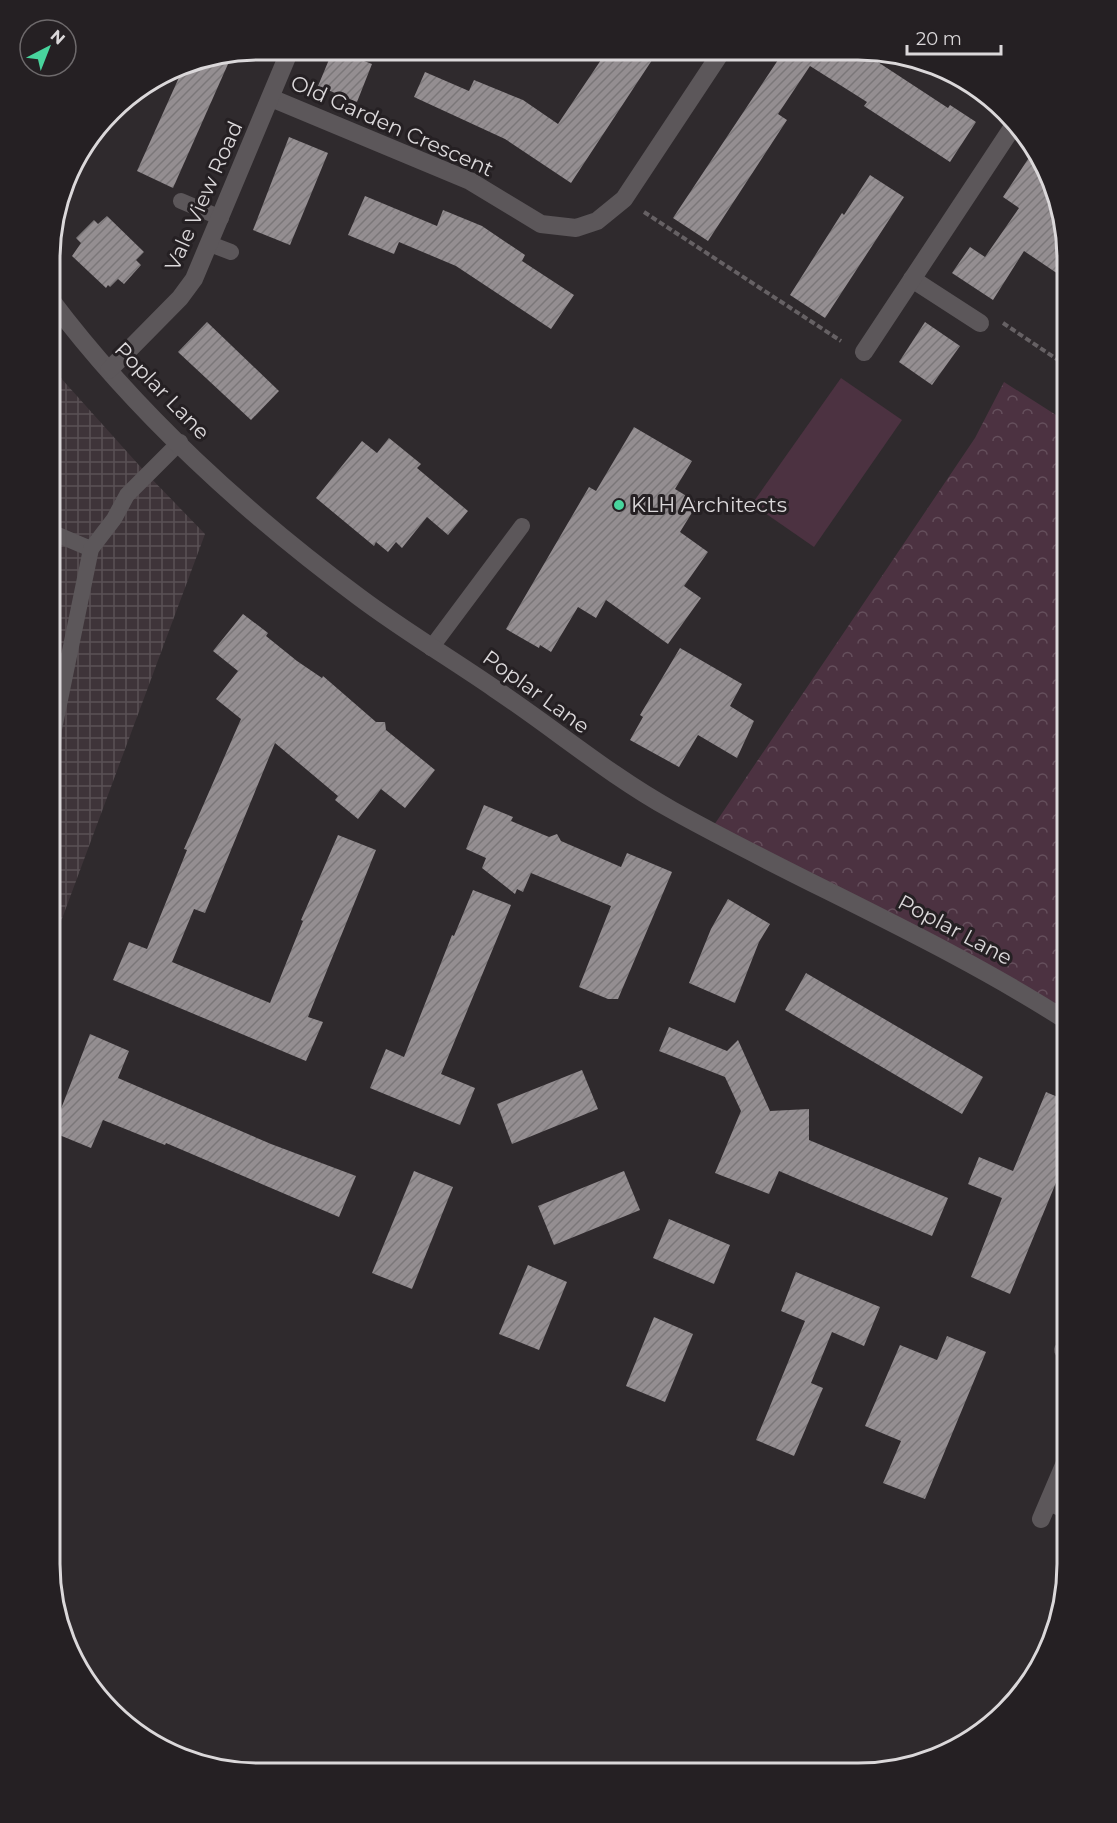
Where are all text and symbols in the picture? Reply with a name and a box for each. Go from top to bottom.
north arrow [18,18,78,78]
scale bar [907,18,1002,56]
text: N [47,26,69,49]
text: 20 m [916,28,962,50]
street label: Old Garden Crescent [287,70,498,182]
street label: Vale View Road [159,117,248,274]
street label: Poplar Lane [110,337,215,445]
place label: KLH Architects [631,492,787,517]
marker: KLH Architects [612,498,626,512]
street label: Poplar Lane [478,645,595,739]
street label: Poplar Lane [894,889,1017,970]

